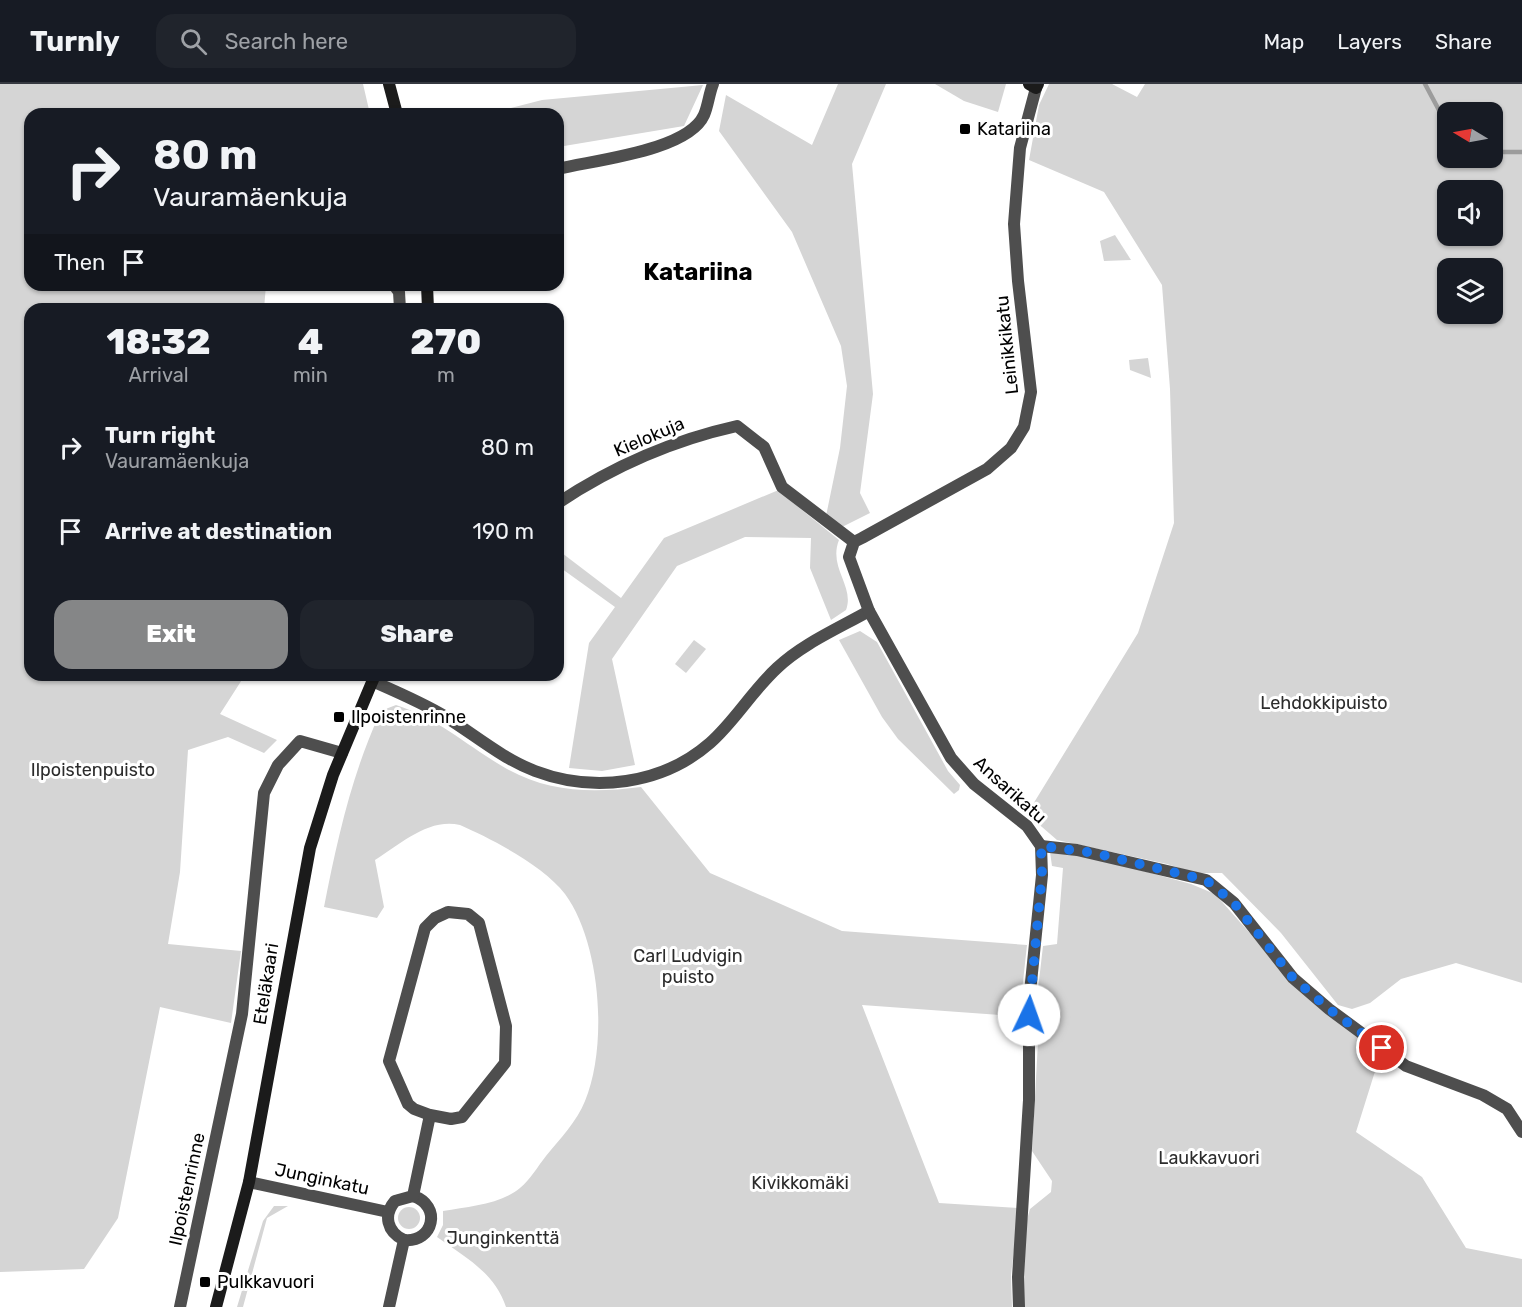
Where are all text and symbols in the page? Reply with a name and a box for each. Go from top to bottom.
search box [156,14,576,68]
text: Turnly [30,25,120,58]
icon: search [177,25,210,58]
text: Search here [225,28,348,55]
text: Map [1263,29,1304,54]
text: Layers [1337,29,1402,54]
text: Share [1435,29,1492,54]
north arrow [1437,102,1503,168]
map controls [1437,102,1503,324]
place label: Katariina [977,118,1051,140]
marker: Katariina [958,122,972,136]
text: 80 m [153,130,257,180]
icon: right [54,132,132,210]
button: sound [1437,180,1503,246]
text: Vauramäenkuja [153,181,348,213]
icon: arrive [117,246,150,279]
text: Then [54,249,105,276]
district label: Katariina [643,258,753,286]
button: layers [1437,258,1503,324]
street label: Leinikkikatu [991,294,1023,396]
text: 18:32 [107,320,211,363]
text: 4 [298,320,323,363]
text: 270 [410,320,481,363]
text: Arrival [129,363,189,387]
text: min [293,363,328,387]
text: m [437,363,455,387]
street label: Kielokuja [610,412,688,462]
text: Turn right [105,422,215,449]
icon: right [54,431,87,464]
text: 80 m [481,434,534,461]
text: Vauramäenkuja [105,449,249,473]
icon: arrive [54,515,87,548]
text: Arrive at destination [105,518,332,545]
text: 190 m [473,518,534,545]
button: Exit [54,600,288,669]
button: Share [300,600,534,669]
park label: Lehdokkipuisto [1260,692,1388,714]
place label: Ilpoistenrinne [351,706,466,728]
marker: Ilpoistenrinne [332,710,346,724]
street label: Ansarikatu [969,752,1051,828]
park label: Ilpoistenpuisto [31,759,155,781]
street label: Eteläkaari [249,942,283,1026]
park label: Carl Ludvigin puisto [633,945,743,988]
position arrow [997,983,1061,1047]
pin [1356,1022,1407,1073]
icon: arrive [1365,1031,1398,1064]
street label: Ilpoistenrinne [164,1130,210,1248]
park label: Laukkavuori [1158,1147,1260,1169]
street label: Junginkatu [273,1158,371,1200]
park label: Kivikkomäki [751,1172,849,1194]
park label: Junginkenttä [447,1227,559,1249]
place label: Pulkkavuori [217,1271,314,1293]
marker: Pulkkavuori [198,1275,212,1289]

